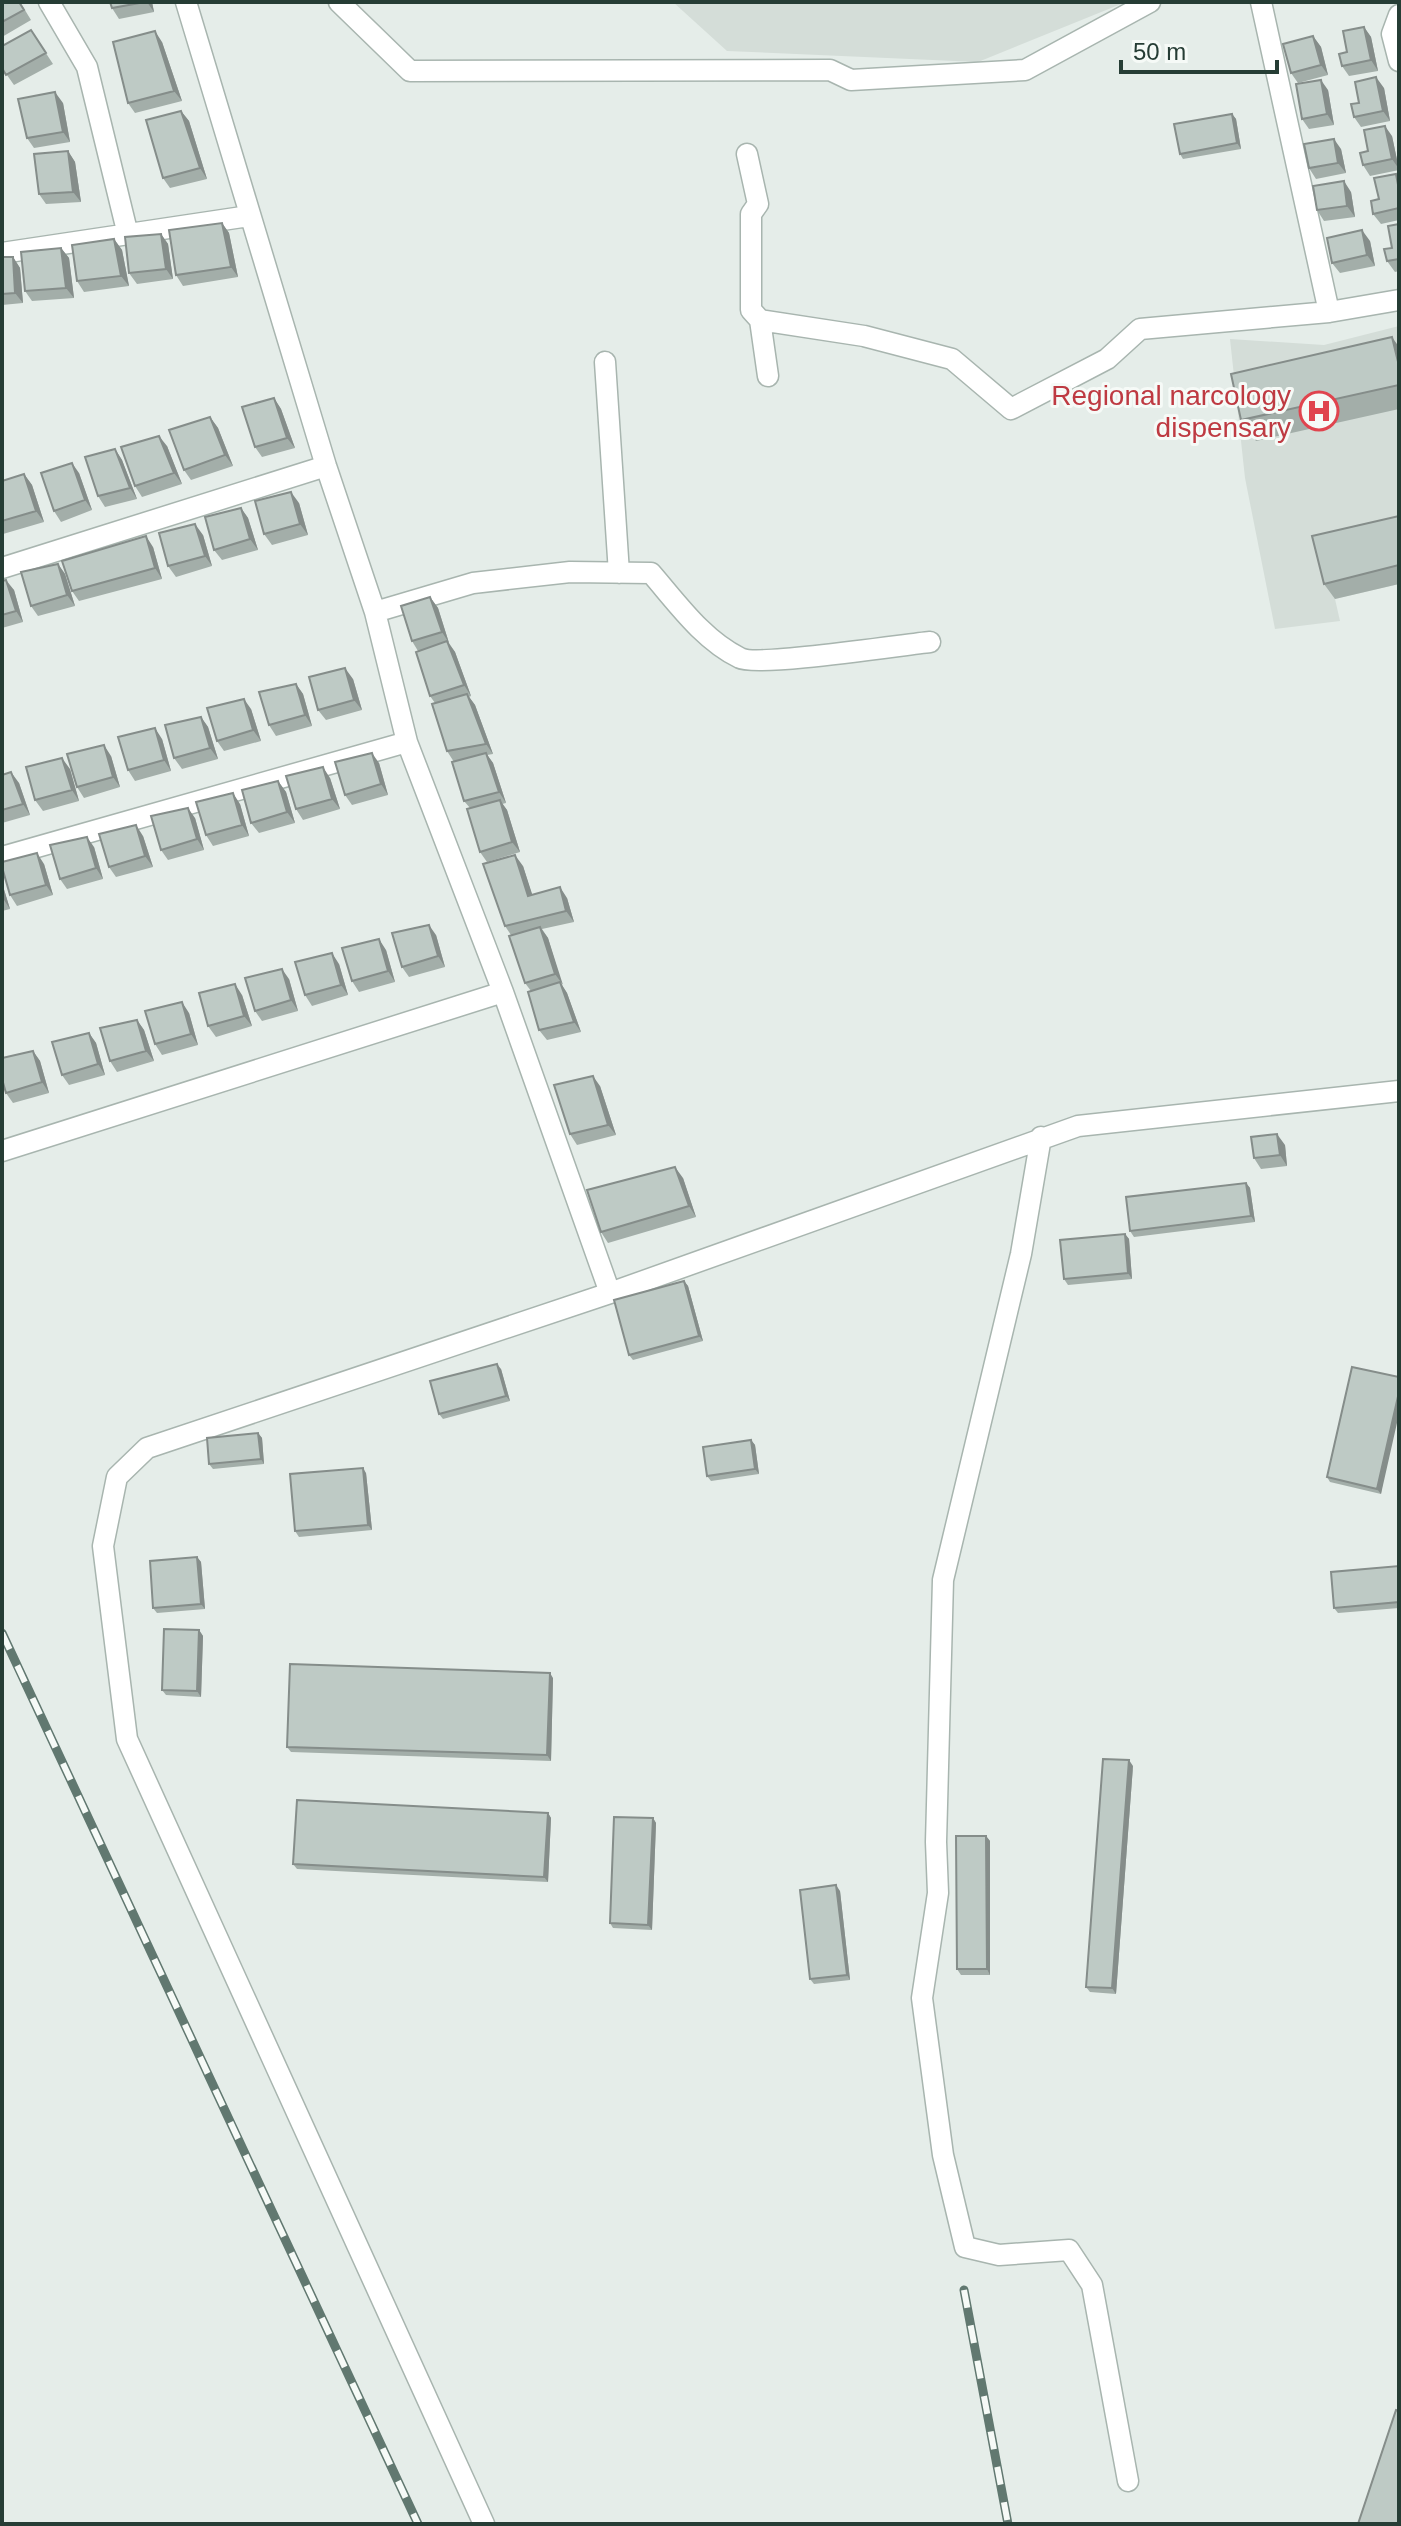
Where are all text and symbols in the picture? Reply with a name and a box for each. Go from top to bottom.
scale bar [1121,24,1277,74]
text: 50 m [1133,38,1186,65]
place label: Regional narcology dispensary [1051,380,1291,443]
hospital icon: Regional narcology dispensary [1298,390,1340,432]

